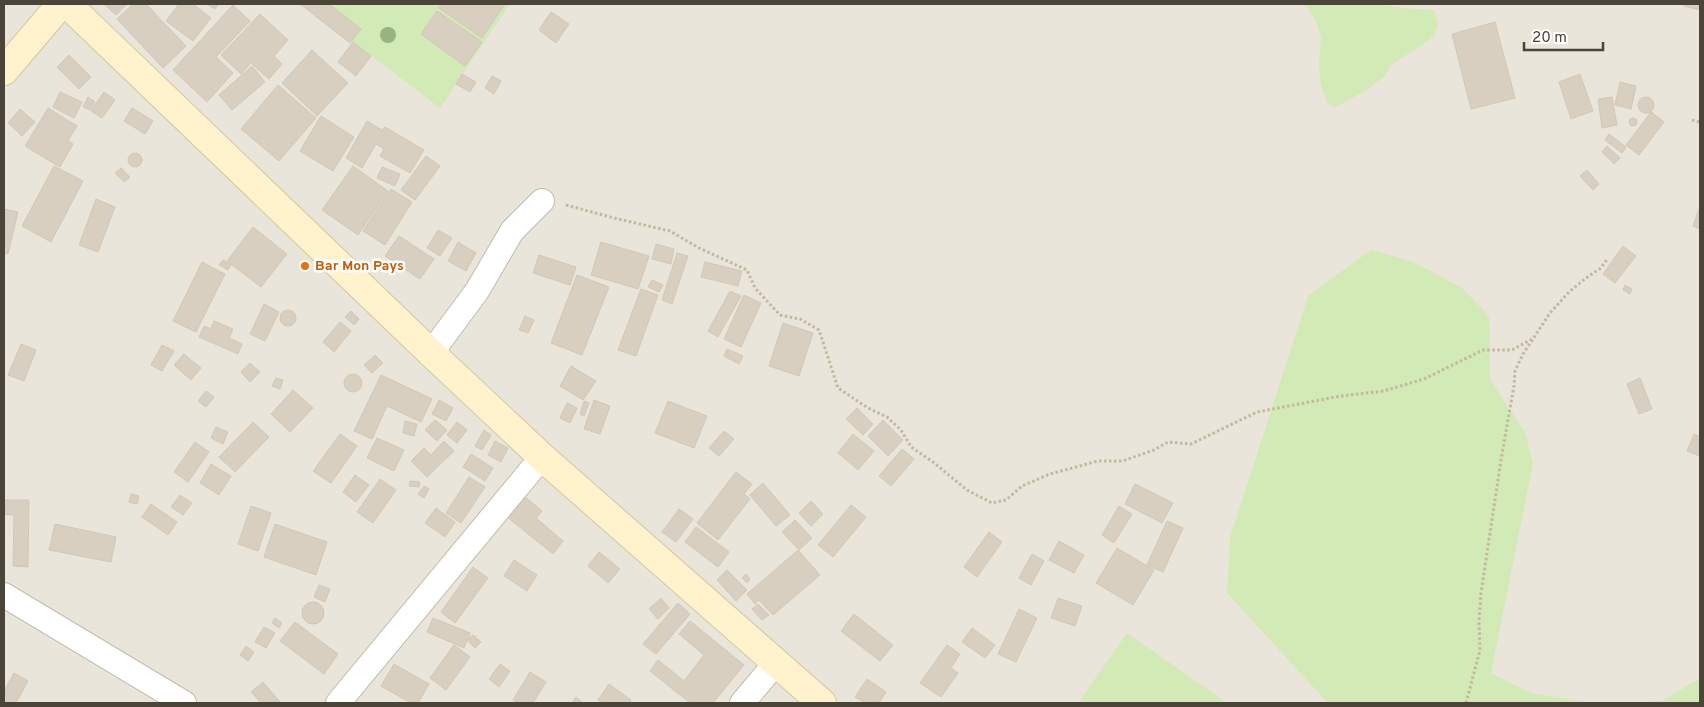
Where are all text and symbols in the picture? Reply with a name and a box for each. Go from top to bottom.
scale bar [1524,20,1603,52]
text: 20 m [1532,29,1567,48]
place label: Bar Mon Pays [315,258,404,275]
marker: Bar Mon Pays [299,260,311,272]

